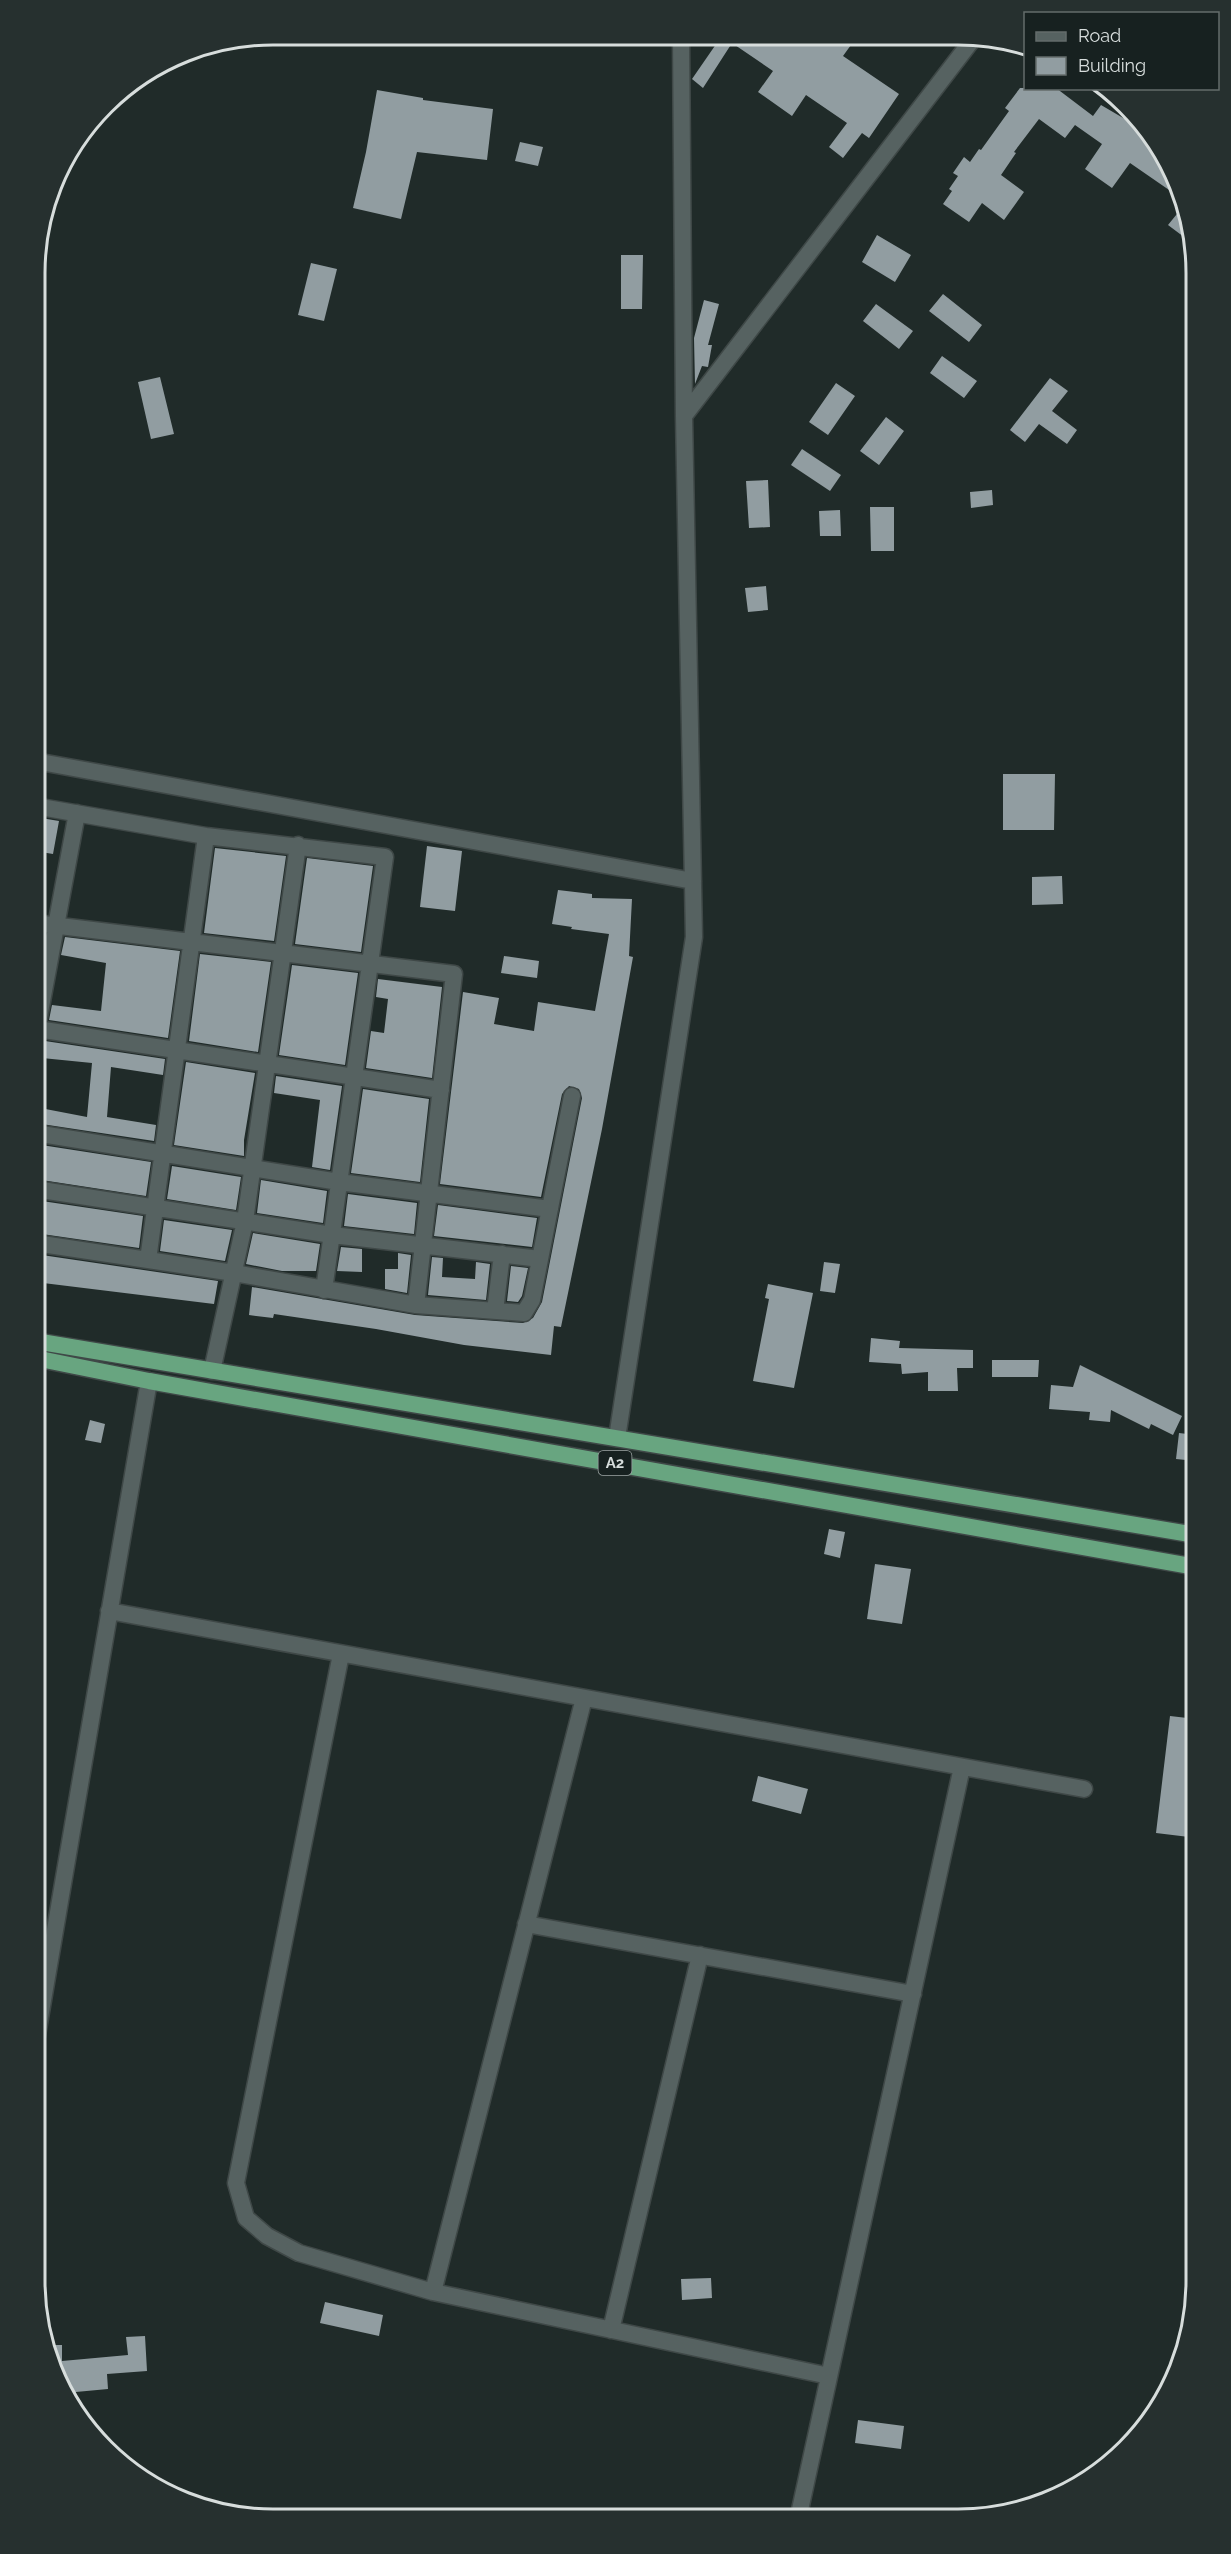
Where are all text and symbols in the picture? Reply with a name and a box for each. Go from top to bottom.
legend [1024,12,1219,90]
text: Road [1078,25,1121,46]
text: Building [1078,55,1146,76]
road number: A2 [598,1451,632,1475]

